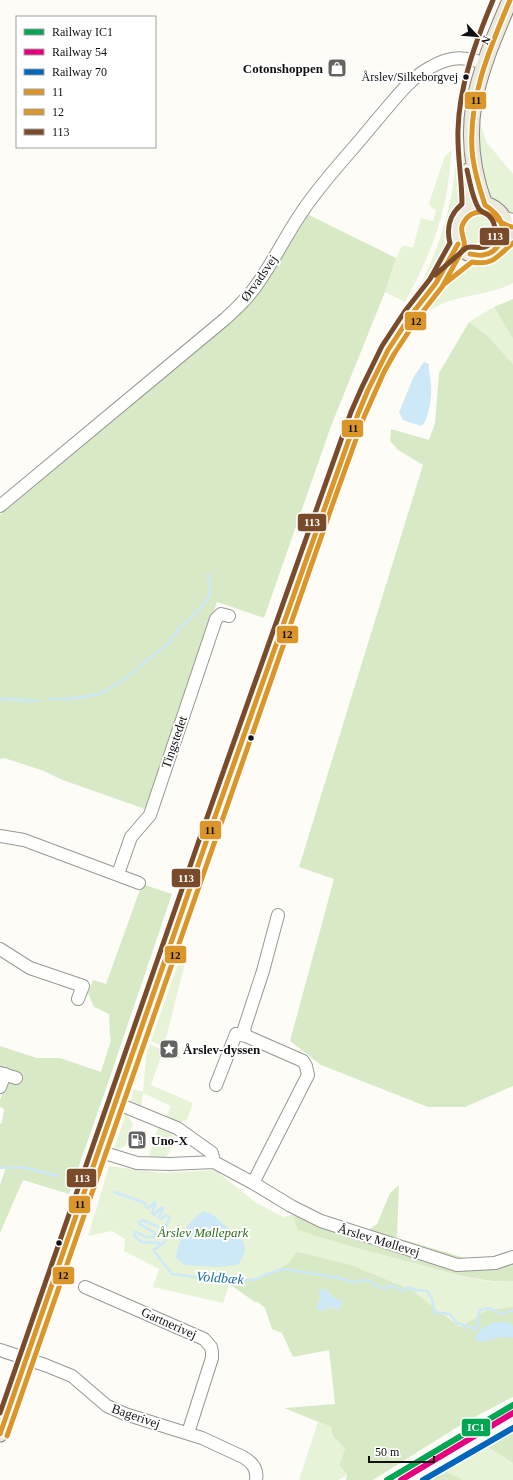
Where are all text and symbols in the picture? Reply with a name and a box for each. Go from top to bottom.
legend [16,16,156,148]
north arrow [457,16,497,56]
text: Railway IC1 [52,25,113,39]
text: N [479,34,493,47]
text: Railway 54 [52,45,107,59]
shop icon: Cotonshoppen [326,57,348,79]
place label: Cotonshoppen [243,61,324,76]
text: Railway 70 [52,65,107,79]
place label: Årslev/Silkeborgvej [362,70,458,84]
marker: Årslev/Silkeborgvej [461,72,471,82]
text: 11 [52,85,64,99]
line badge: 11 [464,91,487,110]
text: 11 [471,94,481,106]
text: 12 [52,105,64,119]
text: 113 [52,125,70,139]
line badge: 113 [479,227,510,246]
text: 113 [487,230,503,242]
street label: Ørvadsvej [238,252,280,304]
line badge: 12 [404,311,427,331]
text: 12 [411,315,422,327]
line badge: 11 [341,419,364,438]
text: 11 [348,422,358,434]
line badge: 113 [297,513,327,532]
text: 113 [304,516,320,528]
line badge: 12 [276,625,299,644]
text: 12 [282,628,293,640]
street label: Tingstedet [158,713,190,770]
unlabelled marker [246,733,256,743]
line badge: 11 [199,820,222,840]
text: 11 [205,824,215,836]
line badge: 113 [171,868,201,888]
text: 113 [178,872,194,884]
line badge: 12 [164,945,187,964]
text: 12 [170,949,181,961]
place icon: Årslev-dyssen [158,1038,180,1060]
place label: Årslev-dyssen [183,1042,261,1057]
fuel station icon: Uno-X [126,1129,148,1151]
place label: Uno-X [151,1133,188,1148]
line badge: 113 [66,1168,97,1188]
text: 113 [74,1172,90,1184]
line badge: 11 [68,1195,91,1214]
text: 11 [75,1198,85,1210]
street label: Årslev Møllevej [336,1220,422,1260]
park label: Årslev Møllepark [157,1225,249,1240]
unlabelled marker [54,1238,64,1248]
line badge: 12 [52,1266,75,1285]
text: 12 [58,1269,69,1281]
water label: Voldbæk [196,1269,245,1287]
street label: Gartnerivej [139,1304,199,1342]
street label: Bagerivej [110,1401,162,1431]
line badge: IC1 [461,1418,491,1437]
text: IC1 [467,1421,485,1433]
scale bar [369,1438,434,1464]
text: 50 m [375,1445,400,1459]

